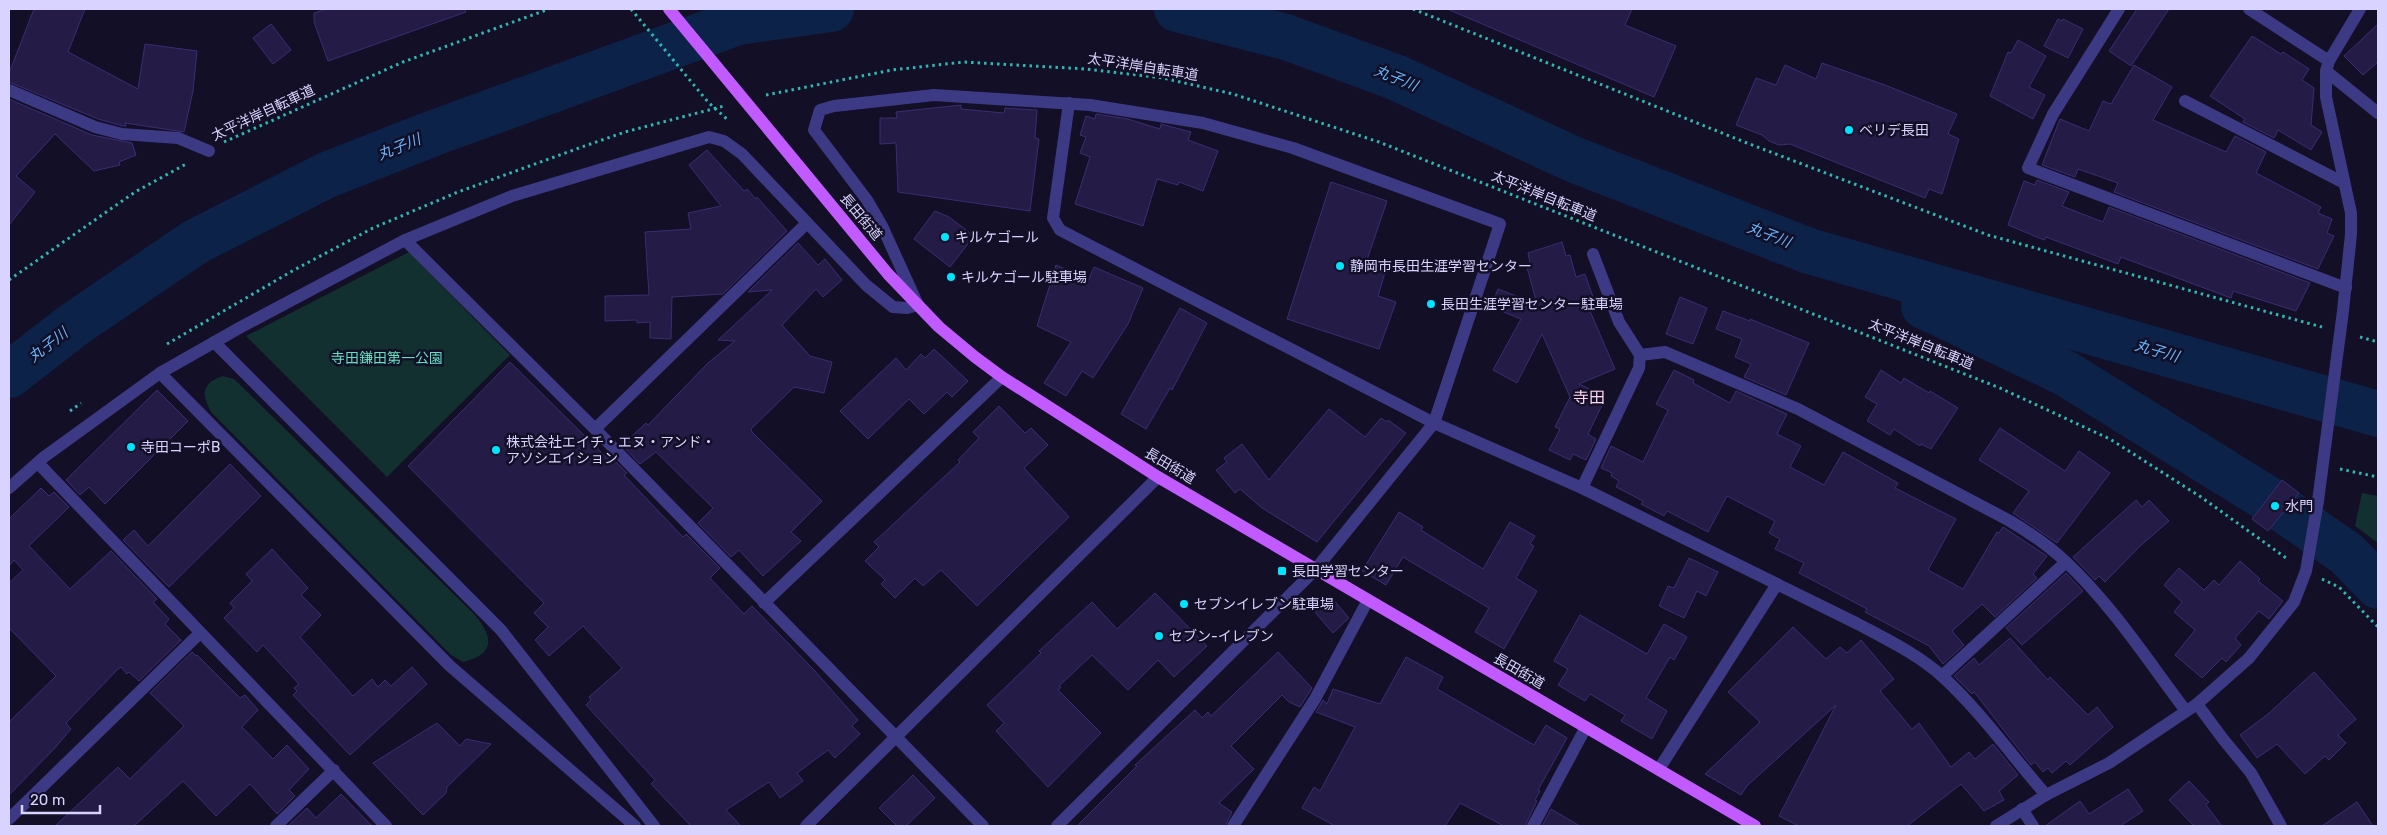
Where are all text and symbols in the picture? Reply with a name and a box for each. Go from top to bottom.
street label: 太平洋岸自転車道 [1086,50,1200,84]
water label: 丸子川 [1372,61,1422,96]
street label: 太平洋岸自転車道 [209,82,317,144]
place label: ベリデ長田 [1859,122,1929,139]
marker: ベリデ長田 [1843,124,1855,136]
water label: 丸子川 [375,129,425,164]
street label: 太平洋岸自転車道 [1489,167,1599,225]
street label: 長田街道 [836,190,886,244]
water label: 丸子川 [1745,219,1795,252]
place label: キルケゴール [955,229,1039,246]
marker: キルケゴール [939,231,951,243]
place label: 静岡市長田生涯学習センター [1350,258,1532,275]
marker: 静岡市長田生涯学習センター [1334,260,1346,272]
place label: キルケゴール駐車場 [961,269,1087,286]
marker: キルケゴール駐車場 [945,271,957,283]
place label: 長田生涯学習センター駐車場 [1441,296,1623,313]
marker: 長田生涯学習センター駐車場 [1425,298,1437,310]
street label: 太平洋岸自転車道 [1866,315,1976,373]
water label: 丸子川 [25,323,73,366]
water label: 丸子川 [2133,336,2183,366]
park label: 寺田鎌田第一公園 [331,350,443,367]
district label: 寺田 [1573,388,1605,407]
place label: 株式会社エイチ・エヌ・アンド・ アソシエイション [506,434,715,467]
place label: 寺田コーポB [141,439,220,456]
marker: 寺田コーポB [125,441,137,453]
marker: 株式会社エイチ・エヌ・アンド・ アソシエイション [490,444,502,456]
street label: 長田街道 [1142,444,1198,488]
place label: 水門 [2285,498,2313,515]
marker: 水門 [2269,500,2281,512]
place label: 長田学習センター [1292,563,1404,580]
marker: 長田学習センター [1276,565,1288,577]
place label: セブンイレブン駐車場 [1194,596,1334,613]
marker: セブンイレブン駐車場 [1178,598,1190,610]
place label: セブン-イレブン [1169,628,1274,645]
marker: セブン-イレブン [1153,630,1165,642]
street label: 長田街道 [1491,650,1547,692]
scale bar [22,782,100,814]
text: 20 m [30,791,65,809]

